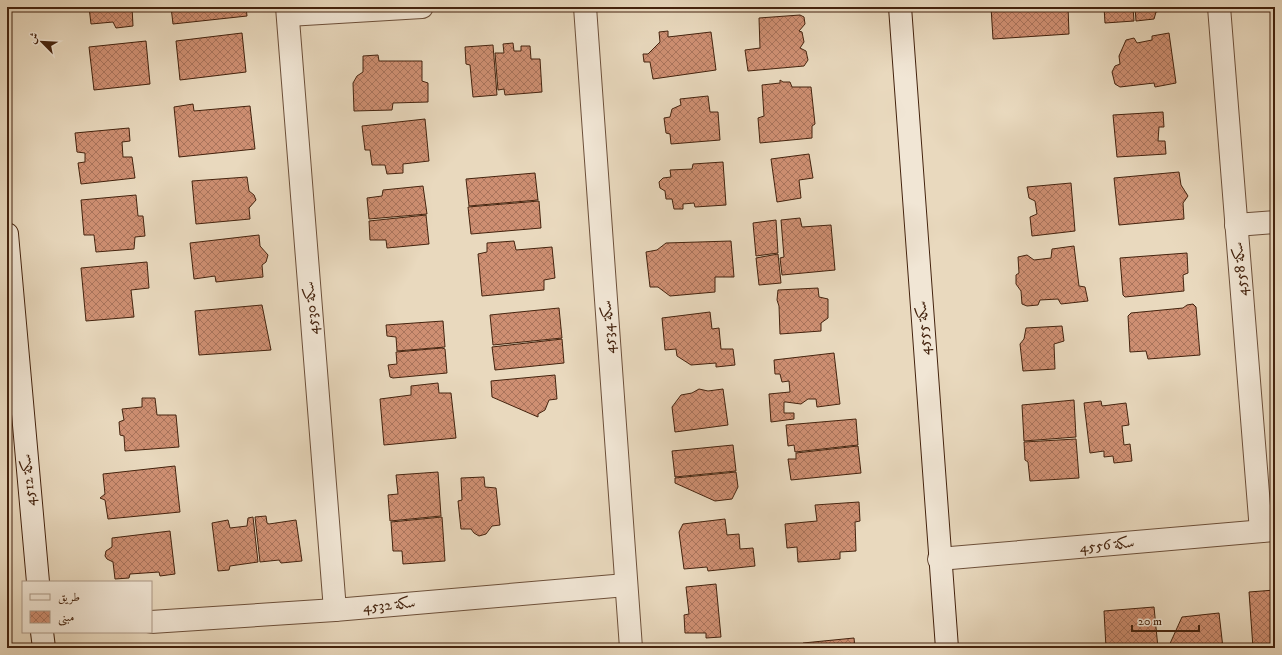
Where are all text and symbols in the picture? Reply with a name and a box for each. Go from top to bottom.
north arrow [22,22,62,62]
text: ش [25,30,42,46]
street label: سكة 4558 [1228,241,1252,297]
street label: سكة 4530 [299,281,323,335]
street label: سكة 4534 [597,299,619,355]
street label: سكة 4555 [912,300,934,356]
street label: سكة 4512 [16,453,40,507]
street label: سكة 4556 [1079,533,1135,557]
legend [22,581,152,633]
text: طريق [58,590,80,605]
street label: سكة 4532 [362,593,416,617]
scale bar [1132,607,1199,633]
text: مبنى [58,610,74,626]
text: 20 m [1138,614,1162,629]

